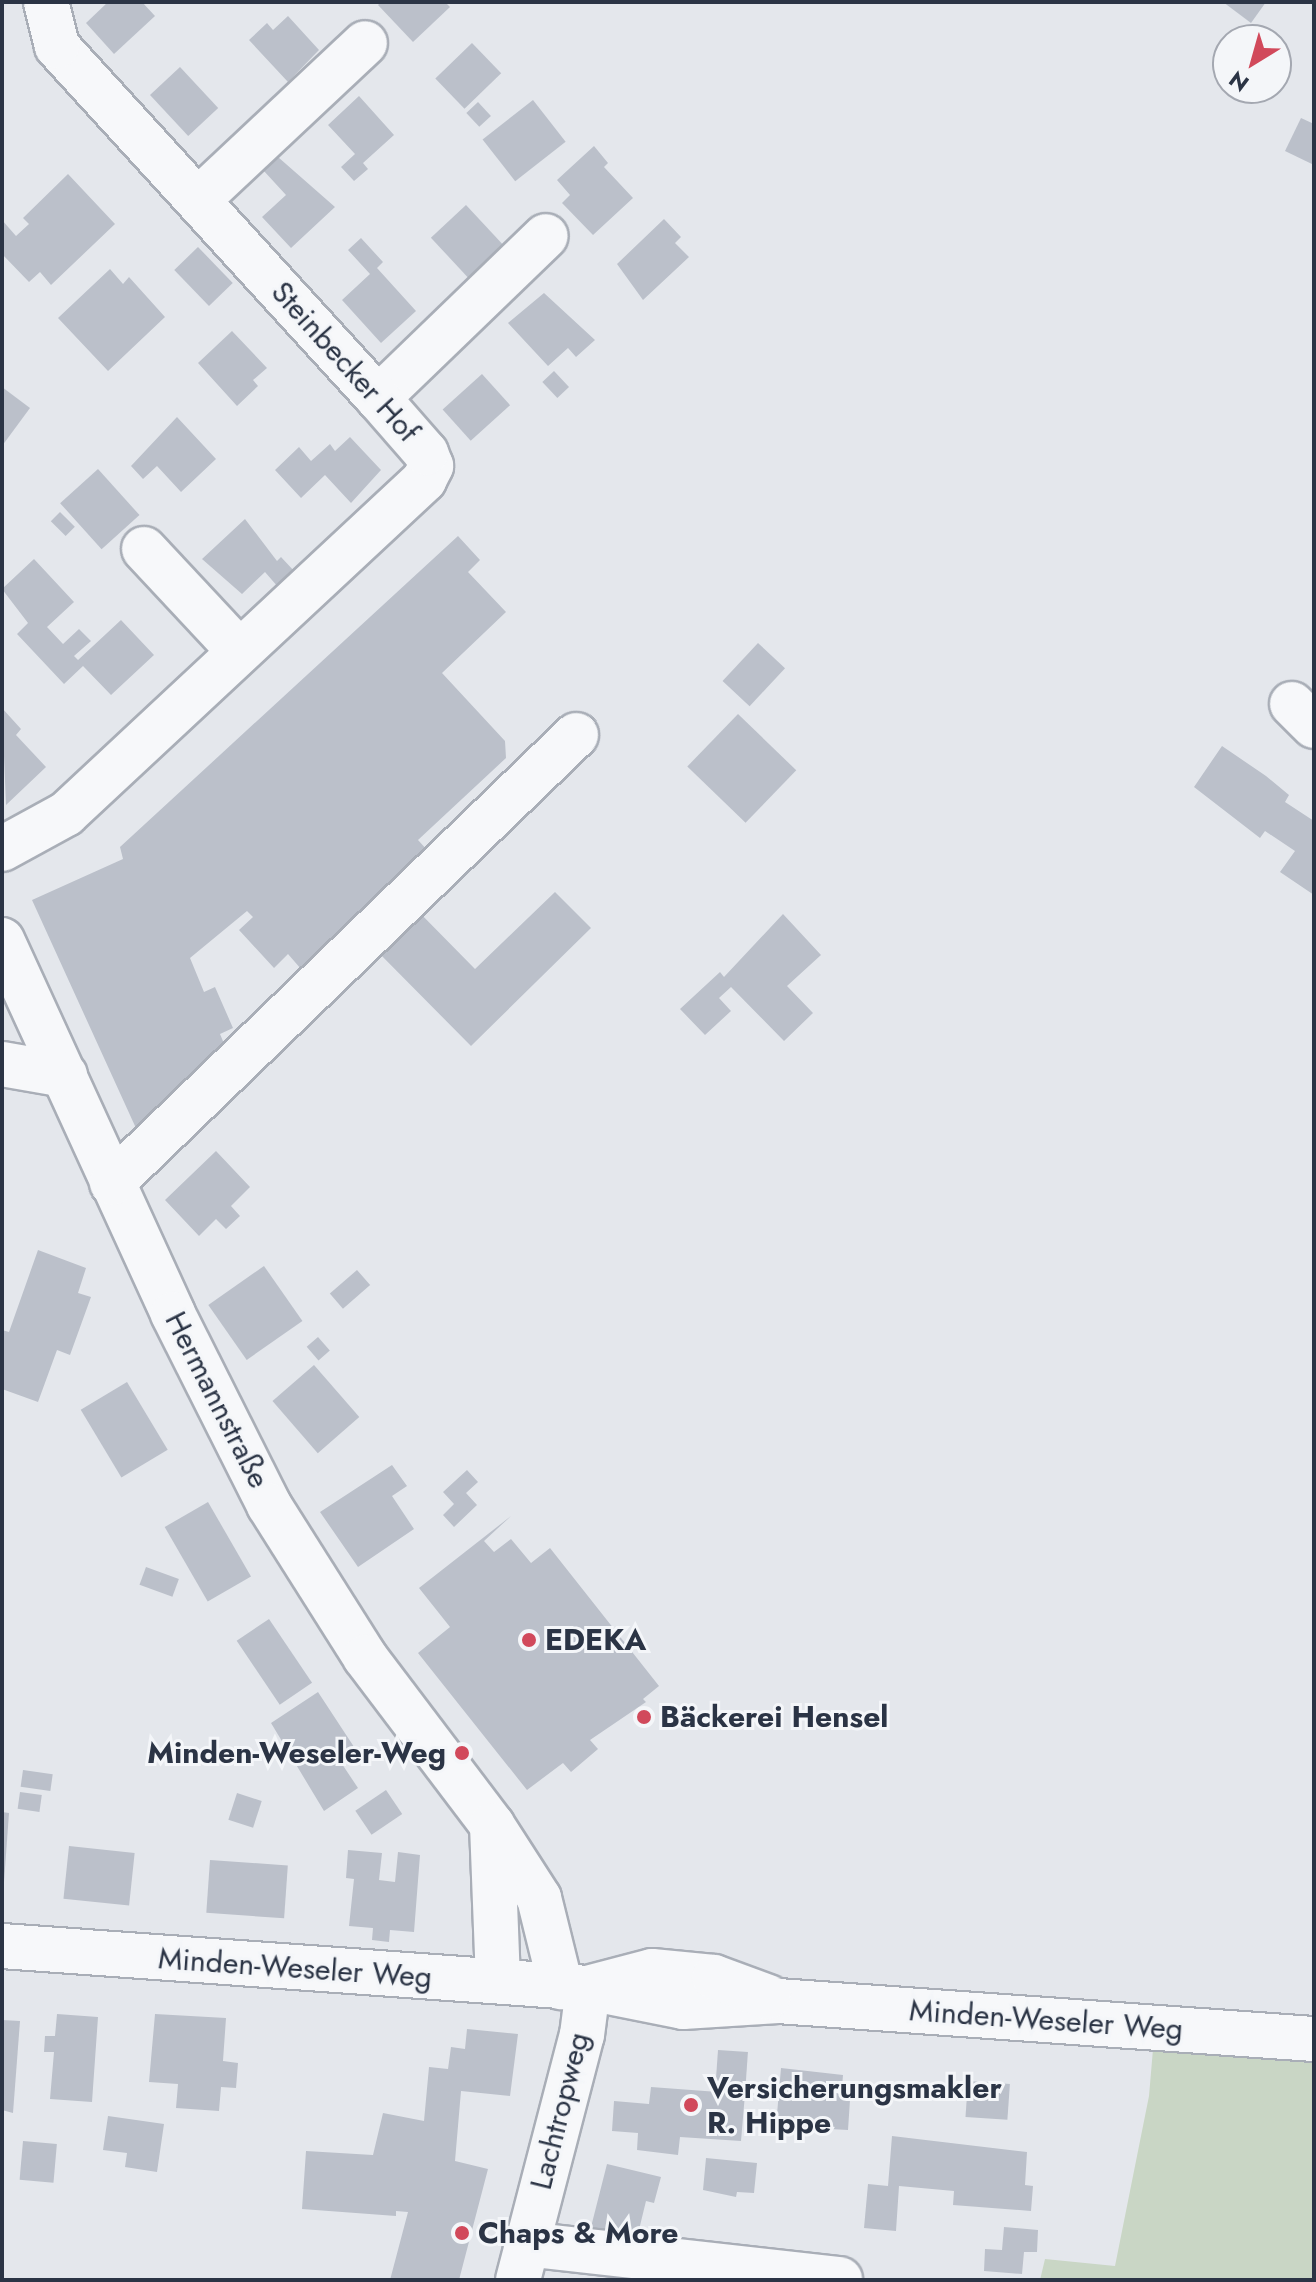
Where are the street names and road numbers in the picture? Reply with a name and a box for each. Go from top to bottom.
street label: Steinbecker Hof [264,274,426,450]
street label: Hermannstraße [157,1306,277,1494]
street label: Minden-Weseler Weg [157,1940,433,1996]
street label: Minden-Weseler Weg [908,1992,1184,2048]
street label: Lachtropweg [523,2029,597,2193]

